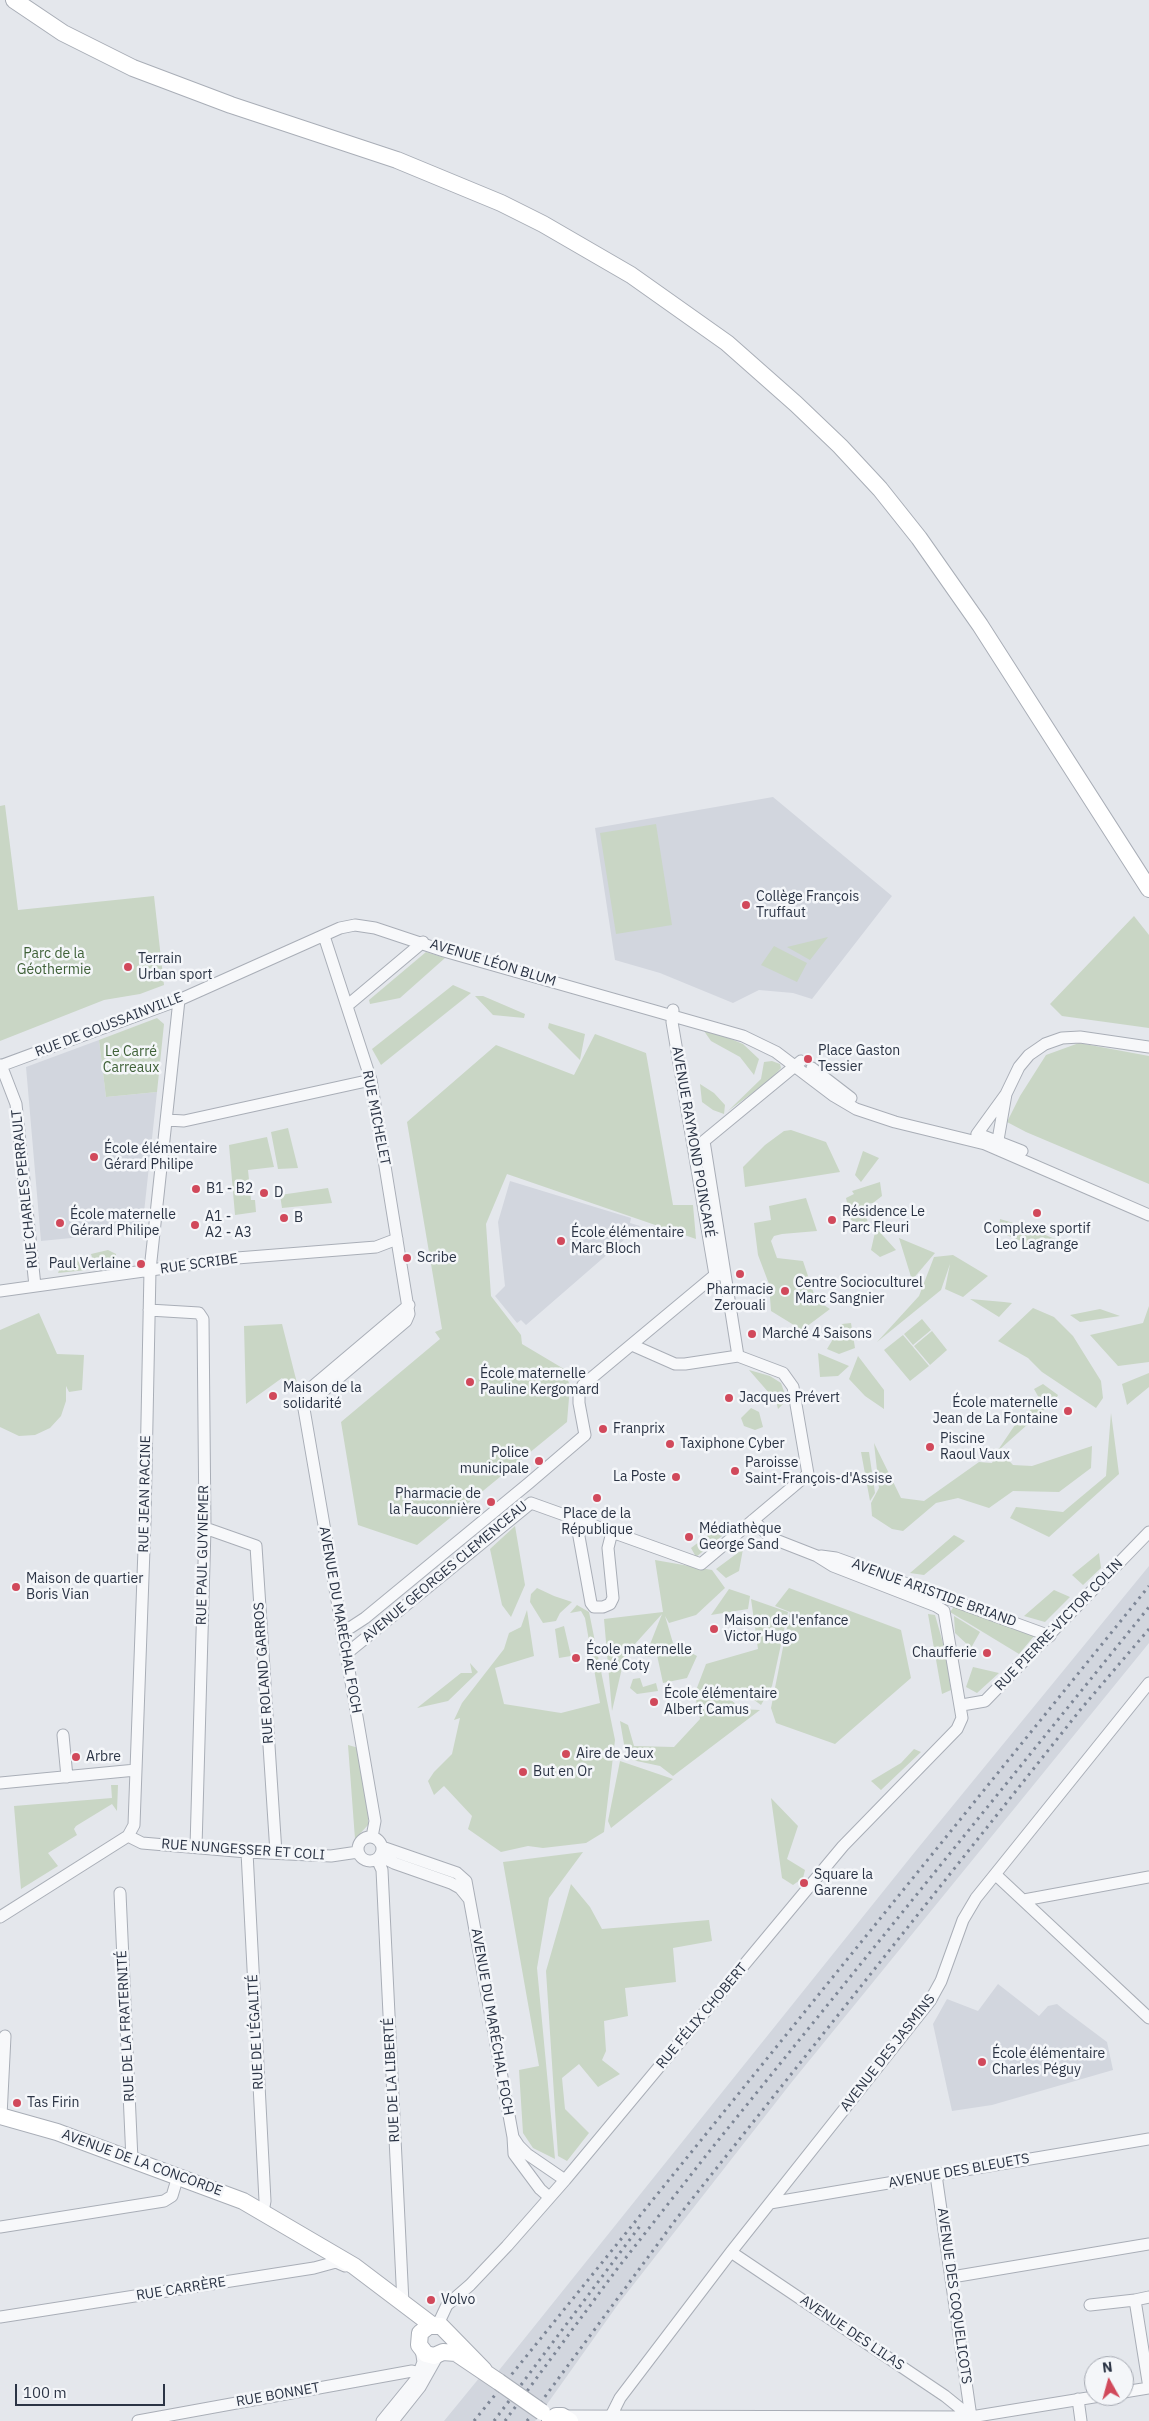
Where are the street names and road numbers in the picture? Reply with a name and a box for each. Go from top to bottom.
street label: AVENUE LÉON BLUM [428,936,558,990]
street label: RUE DE GOUSSAINVILLE [33,989,185,1061]
street label: AVENUE RAYMOND POINCARÉ [668,1045,718,1239]
street label: RUE MICHELET [359,1069,393,1167]
street label: RUE CHARLES PERRAULT [8,1109,42,1269]
street label: RUE SCRIBE [159,1250,239,1278]
street label: RUE JEAN RACINE [136,1435,154,1553]
street label: RUE PAUL GUYNEMER [193,1485,213,1625]
street label: AVENUE GEORGES CLEMENCEAU [359,1498,531,1646]
street label: AVENUE DU MARÉCHAL FOCH [315,1525,365,1715]
street label: AVENUE ARISTIDE BRIAND [849,1555,1019,1631]
street label: RUE PIERRE-VICTOR COLIN [991,1556,1127,1694]
street label: RUE ROLAND GARROS [251,1602,277,1744]
street label: RUE NUNGESSER ET COLI [161,1836,325,1864]
street label: AVENUE DU MARÉCHAL FOCH [467,1927,517,2117]
street label: RUE DE LA FRATERNITÉ [114,1950,138,2102]
street label: RUE FÉLIX CHOBERT [653,1960,751,2072]
street label: RUE DE L'ÉGALITÉ [245,1974,267,2090]
street label: AVENUE DES JASMINS [837,1991,939,2115]
street label: RUE DE LA LIBERTÉ [380,2017,404,2143]
street label: AVENUE DE LA CONCORDE [59,2126,225,2200]
street label: AVENUE DES BLEUETS [887,2150,1031,2192]
street label: AVENUE DES COQUELICOTS [933,2207,975,2385]
street label: RUE CARRÈRE [135,2274,227,2304]
street label: AVENUE DES LILAS [797,2292,907,2374]
street label: RUE BONNET [235,2379,321,2411]

